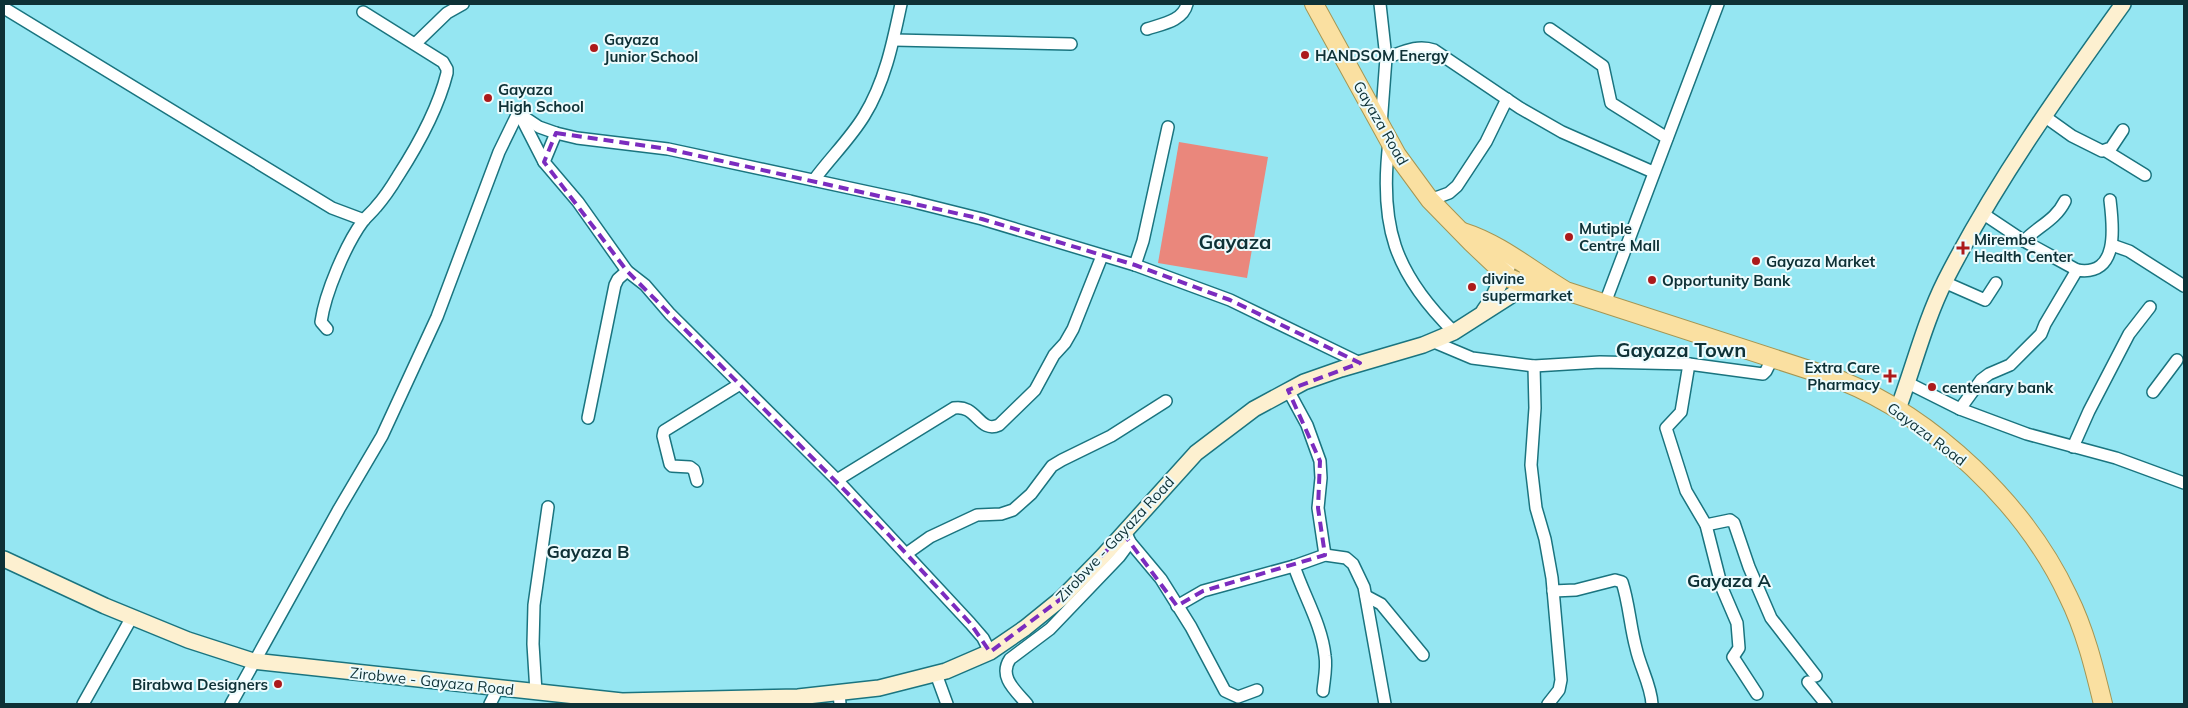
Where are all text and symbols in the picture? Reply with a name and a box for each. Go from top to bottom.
place label: Gayaza Junior School [604,30,698,66]
marker: Gayaza Junior School [588,42,600,54]
place label: HANDSOM Energy [1315,46,1450,65]
marker: HANDSOM Energy [1299,49,1311,61]
street label: Gayaza Road [1349,77,1413,169]
place label: Gayaza High School [498,80,584,116]
marker: Gayaza High School [482,92,494,104]
place label: Mutiple Centre Mall [1579,219,1660,255]
district label: Gayaza [1199,229,1271,254]
place label: Mirembe Health Center [1974,230,2073,266]
marker: Mutiple Centre Mall [1563,231,1575,243]
marker: Mirembe Health Center [1956,241,1970,255]
place label: Gayaza Market [1766,252,1875,271]
marker: Gayaza Market [1750,255,1762,267]
place label: divine supermarket [1482,269,1573,305]
place label: Opportunity Bank [1662,271,1791,290]
marker: Opportunity Bank [1646,274,1658,286]
marker: divine supermarket [1466,281,1478,293]
district label: Gayaza Town [1616,337,1746,362]
place label: Extra Care Pharmacy [1805,358,1881,394]
marker: Extra Care Pharmacy [1884,370,1896,382]
place label: centenary bank [1942,378,2054,397]
marker: centenary bank [1926,381,1938,393]
street label: Gayaza Road [1884,398,1970,470]
street label: Zirobwe - Gayaza Road [1052,472,1178,606]
district label: Gayaza B [546,540,630,563]
district label: Gayaza A [1687,569,1772,592]
street label: Zirobwe - Gayaza Road [349,663,515,699]
place label: Birabwa Designers [132,675,268,694]
marker: Birabwa Designers [272,678,284,690]

